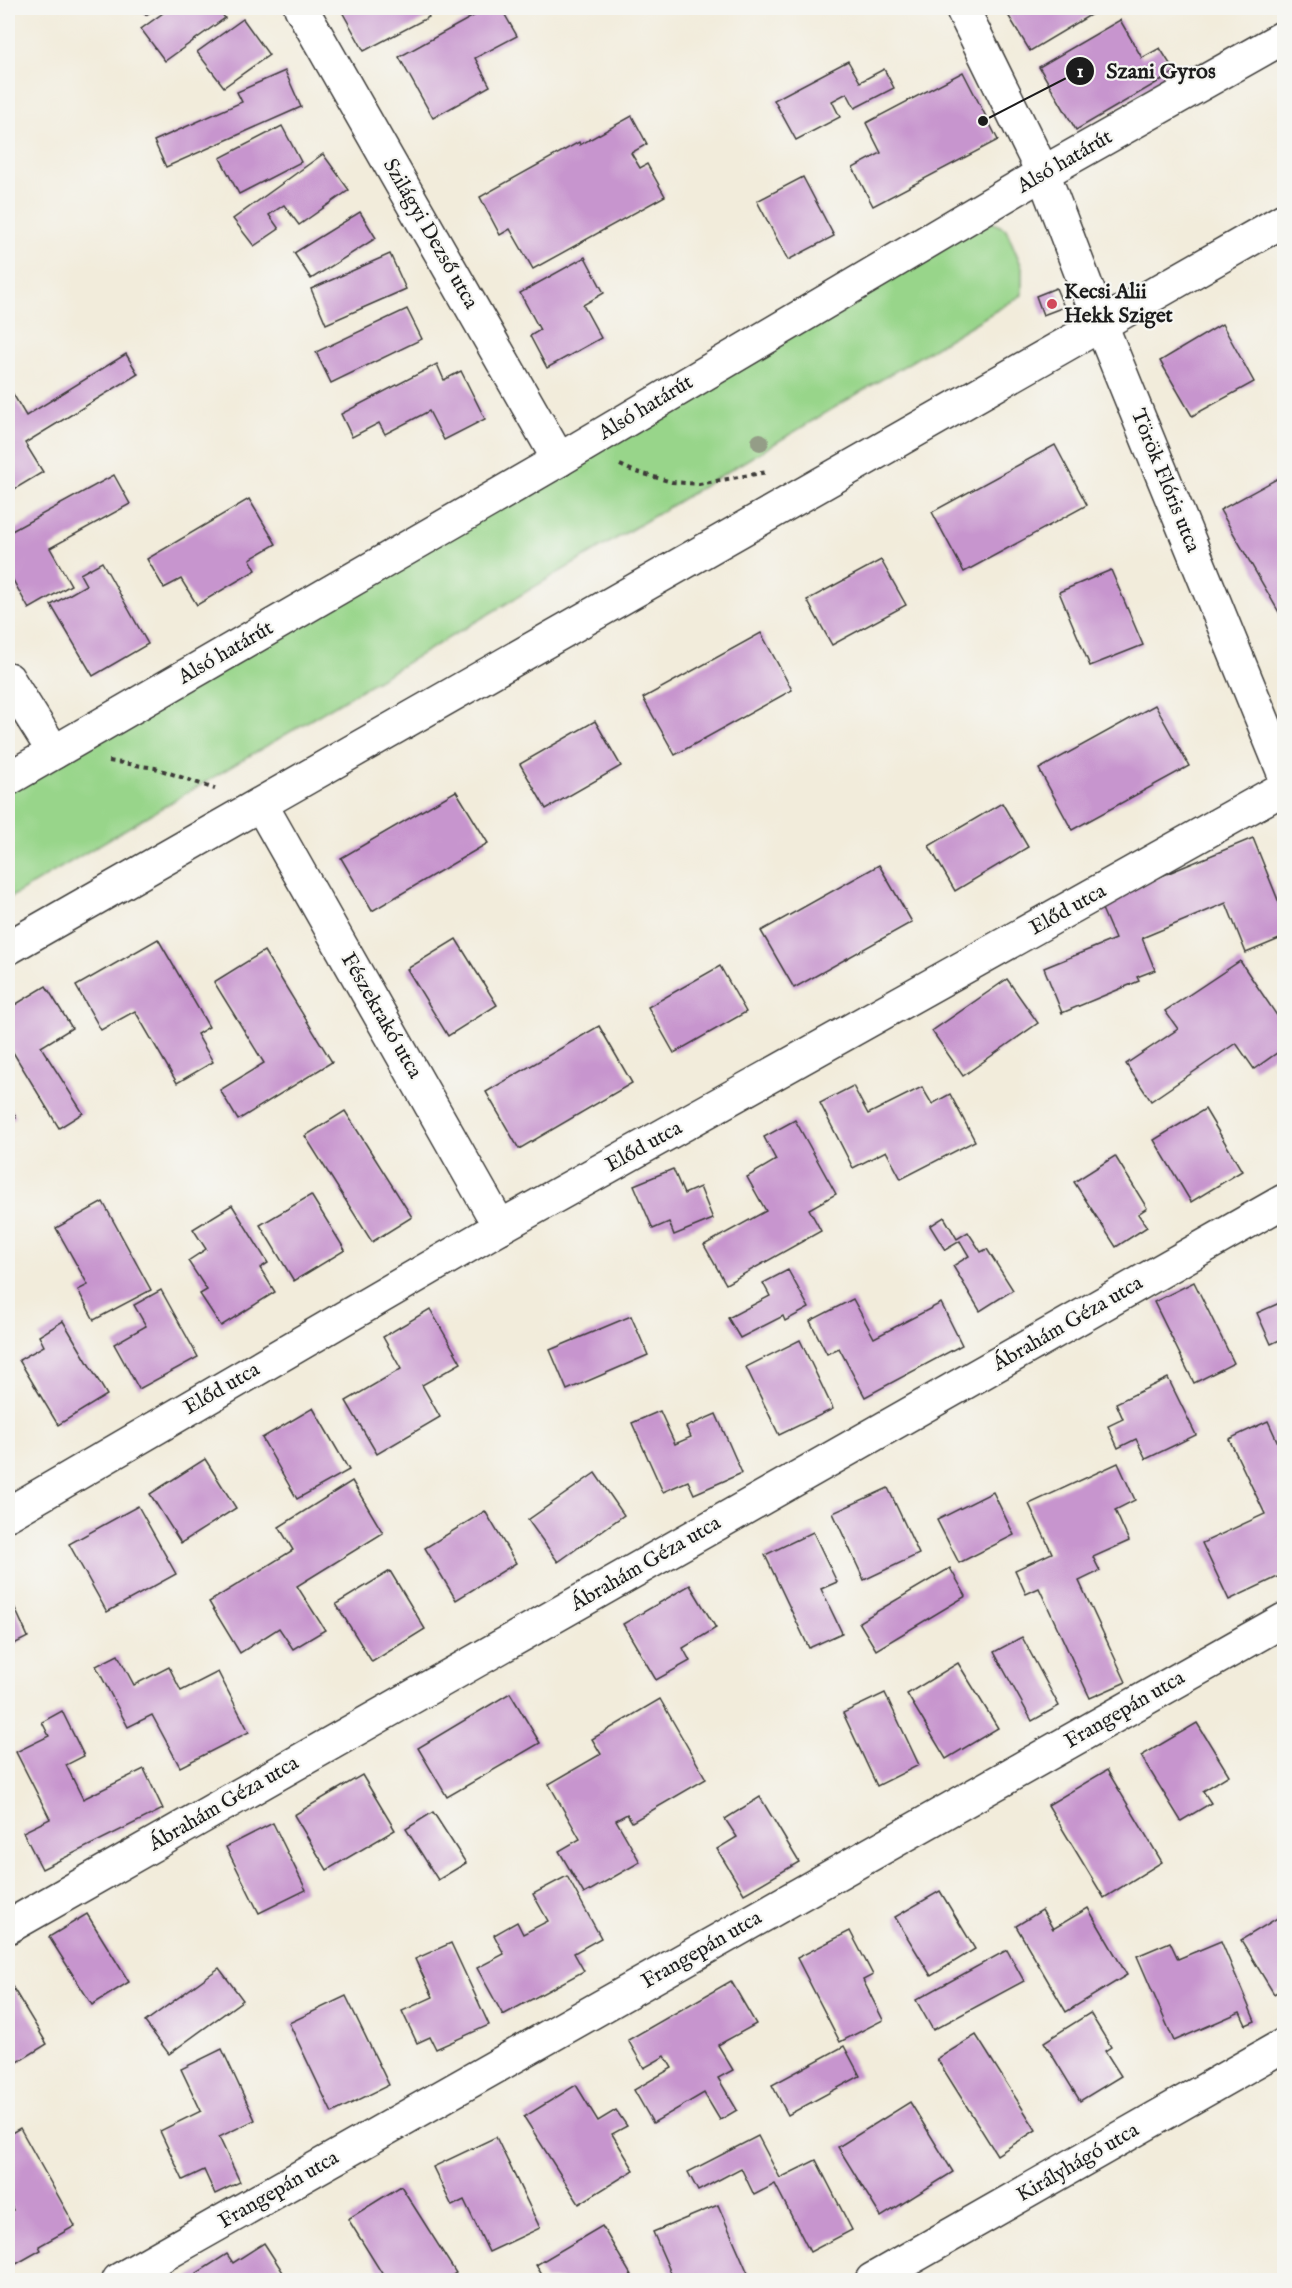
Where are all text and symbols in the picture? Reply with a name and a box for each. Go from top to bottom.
callout: Szani Gyros [1065,51,1228,91]
text: Szani Gyros [1106,58,1216,86]
text: 1 [1077,61,1084,84]
street label: Alsó határút [1012,124,1117,201]
street label: Szilágyi Dezső utca [376,154,484,315]
place label: Kecsi Alii Hekk Sziget [1064,279,1174,330]
marker: Kecsi Alii Hekk Sziget [1045,297,1059,311]
street label: Alsó határút [593,369,698,447]
street label: Török Flóris utca [1124,405,1206,558]
street label: Alsó határút [173,615,278,692]
street label: Előd utca [1025,878,1112,942]
street label: Fészekrakó utca [334,948,428,1084]
street label: Előd utca [601,1115,688,1179]
street label: Ábrahám Géza utca [987,1269,1149,1378]
street label: Előd utca [179,1356,266,1422]
street label: Ábrahám Géza utca [565,1509,727,1618]
street label: Frangepán utca [1060,1664,1191,1755]
street label: Ábrahám Géza utca [143,1749,305,1858]
street label: Frangepán utca [637,1904,768,1995]
street label: Királyhágó utca [1012,2117,1145,2209]
street label: Frangepán utca [214,2144,345,2235]

